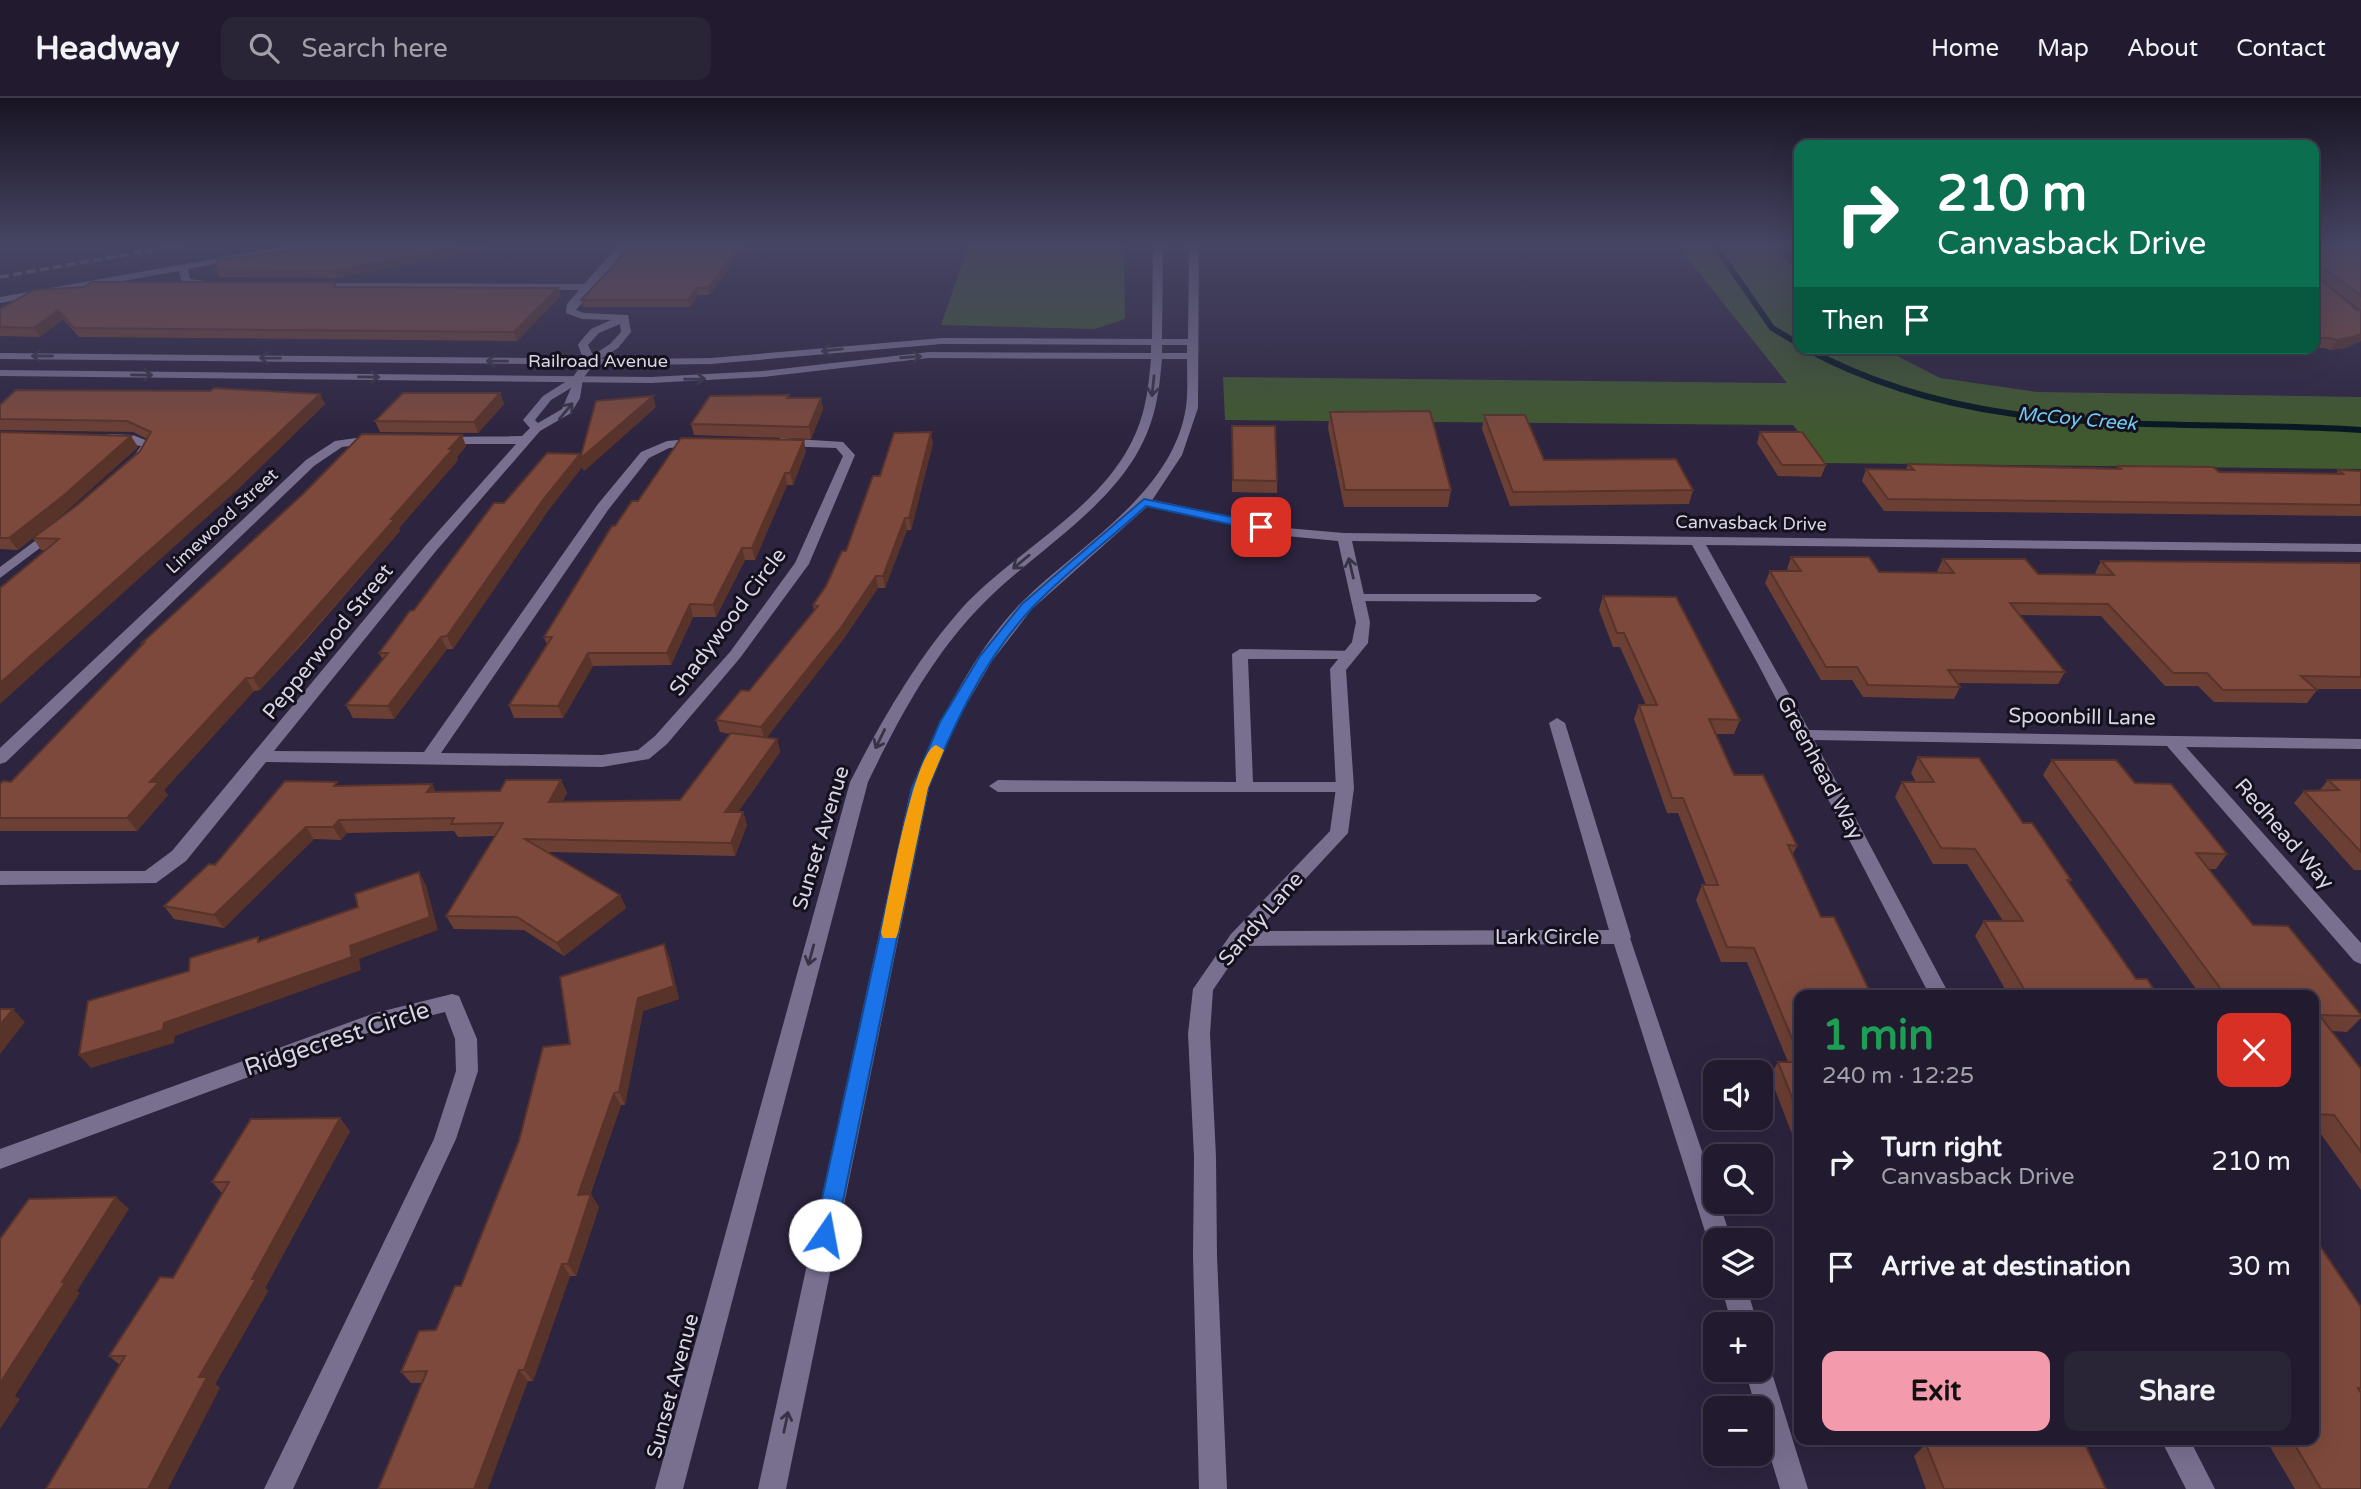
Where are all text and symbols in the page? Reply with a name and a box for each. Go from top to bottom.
search box [221,17,711,80]
text: Headway [35,29,179,68]
icon: search [245,29,283,67]
text: Search here [301,33,448,64]
text: Home [1931,34,1999,63]
text: Map [2037,34,2089,63]
text: About [2127,34,2198,63]
text: Contact [2236,34,2326,63]
text: 210 m [1937,165,2087,224]
icon: right [1822,168,1913,259]
text: Canvasback Drive [1937,225,2206,263]
icon: arrive [1898,301,1936,339]
text: Then [1822,305,1884,336]
one-way arrow [821,344,844,357]
one-way arrow [31,350,54,363]
street label: Railroad Avenue [528,350,668,372]
one-way arrow [899,350,921,363]
one-way arrow [259,351,282,365]
one-way arrow [486,354,509,367]
one-way arrow [130,368,153,382]
one-way arrow [357,370,380,384]
one-way arrow [683,372,706,385]
one-way arrow [1146,374,1159,397]
one-way arrow [558,402,574,420]
water label: McCoy Creek [2017,403,2139,435]
street label: Limewood Street [161,463,283,578]
pin [1231,497,1291,557]
icon: arrive [1242,508,1280,546]
street label: Canvasback Drive [1675,511,1827,535]
street label: Shadywood Circle [664,543,792,701]
one-way arrow [1012,554,1030,570]
one-way arrow [1344,557,1357,579]
street label: Pepperwood Street [258,559,398,725]
street label: Greenhead Way [1772,692,1868,844]
street label: Spoonbill Lane [2008,703,2156,731]
one-way arrow [873,727,886,749]
street label: Sunset Avenue [787,763,855,913]
street label: Redhead Way [2229,774,2339,894]
street label: Sandy Lane [1213,867,1309,971]
street label: Lark Circle [1495,925,1599,950]
one-way arrow [804,943,817,965]
street label: Ridgecrest Circle [241,995,433,1083]
text: 1 min [1822,1010,1934,1061]
button: close [2217,1013,2291,1087]
map controls [1703,1060,1773,1466]
button: sound [1703,1060,1773,1130]
text: 240 m · 12:25 [1822,1062,1974,1090]
text: Turn right [1881,1132,2002,1163]
icon: right [1822,1143,1860,1181]
button: search [1703,1144,1773,1214]
text: 210 m [2211,1146,2291,1177]
text: Canvasback Drive [1881,1163,2075,1191]
position arrow [788,1198,862,1272]
button: layers [1703,1228,1773,1298]
icon: arrive [1822,1248,1860,1286]
text: Arrive at destination [1881,1251,2131,1282]
text: 30 m [2228,1251,2291,1282]
street label: Sunset Avenue [642,1311,704,1461]
button: + [1703,1312,1773,1382]
button: Exit [1822,1351,2050,1431]
button: Share [2064,1351,2291,1431]
button: − [1703,1396,1773,1466]
one-way arrow [779,1411,793,1434]

